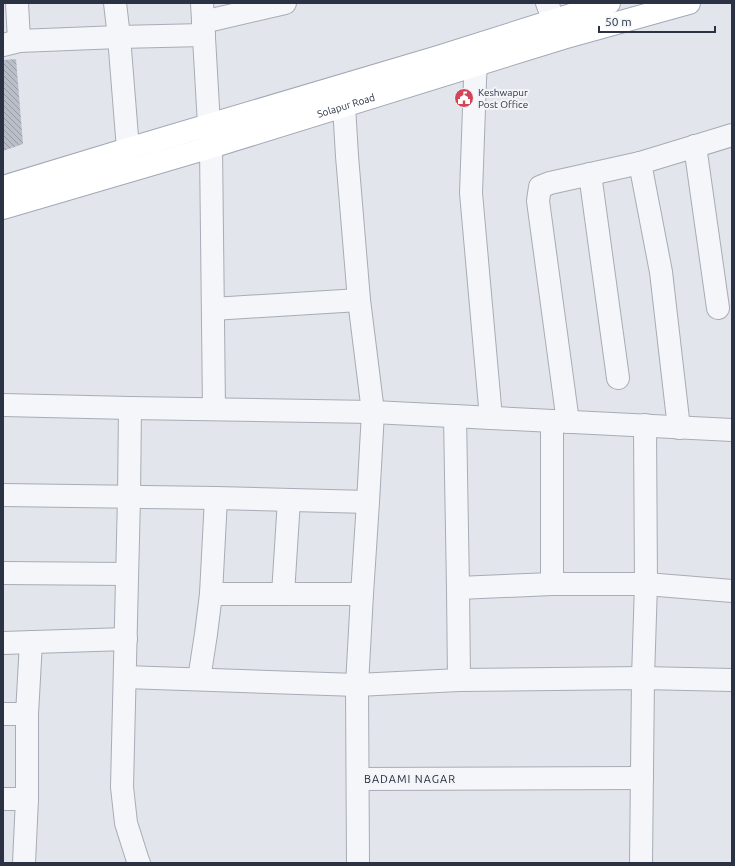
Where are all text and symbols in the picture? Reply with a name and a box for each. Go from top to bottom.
scale bar [599,8,715,34]
text: 50 m [605,15,632,28]
public building icon: Keshwapur Post Office [453,87,475,109]
place label: Keshwapur Post Office [478,87,528,110]
street label: Solapur Road [316,92,376,120]
district label: BADAMI NAGAR [364,773,456,785]

